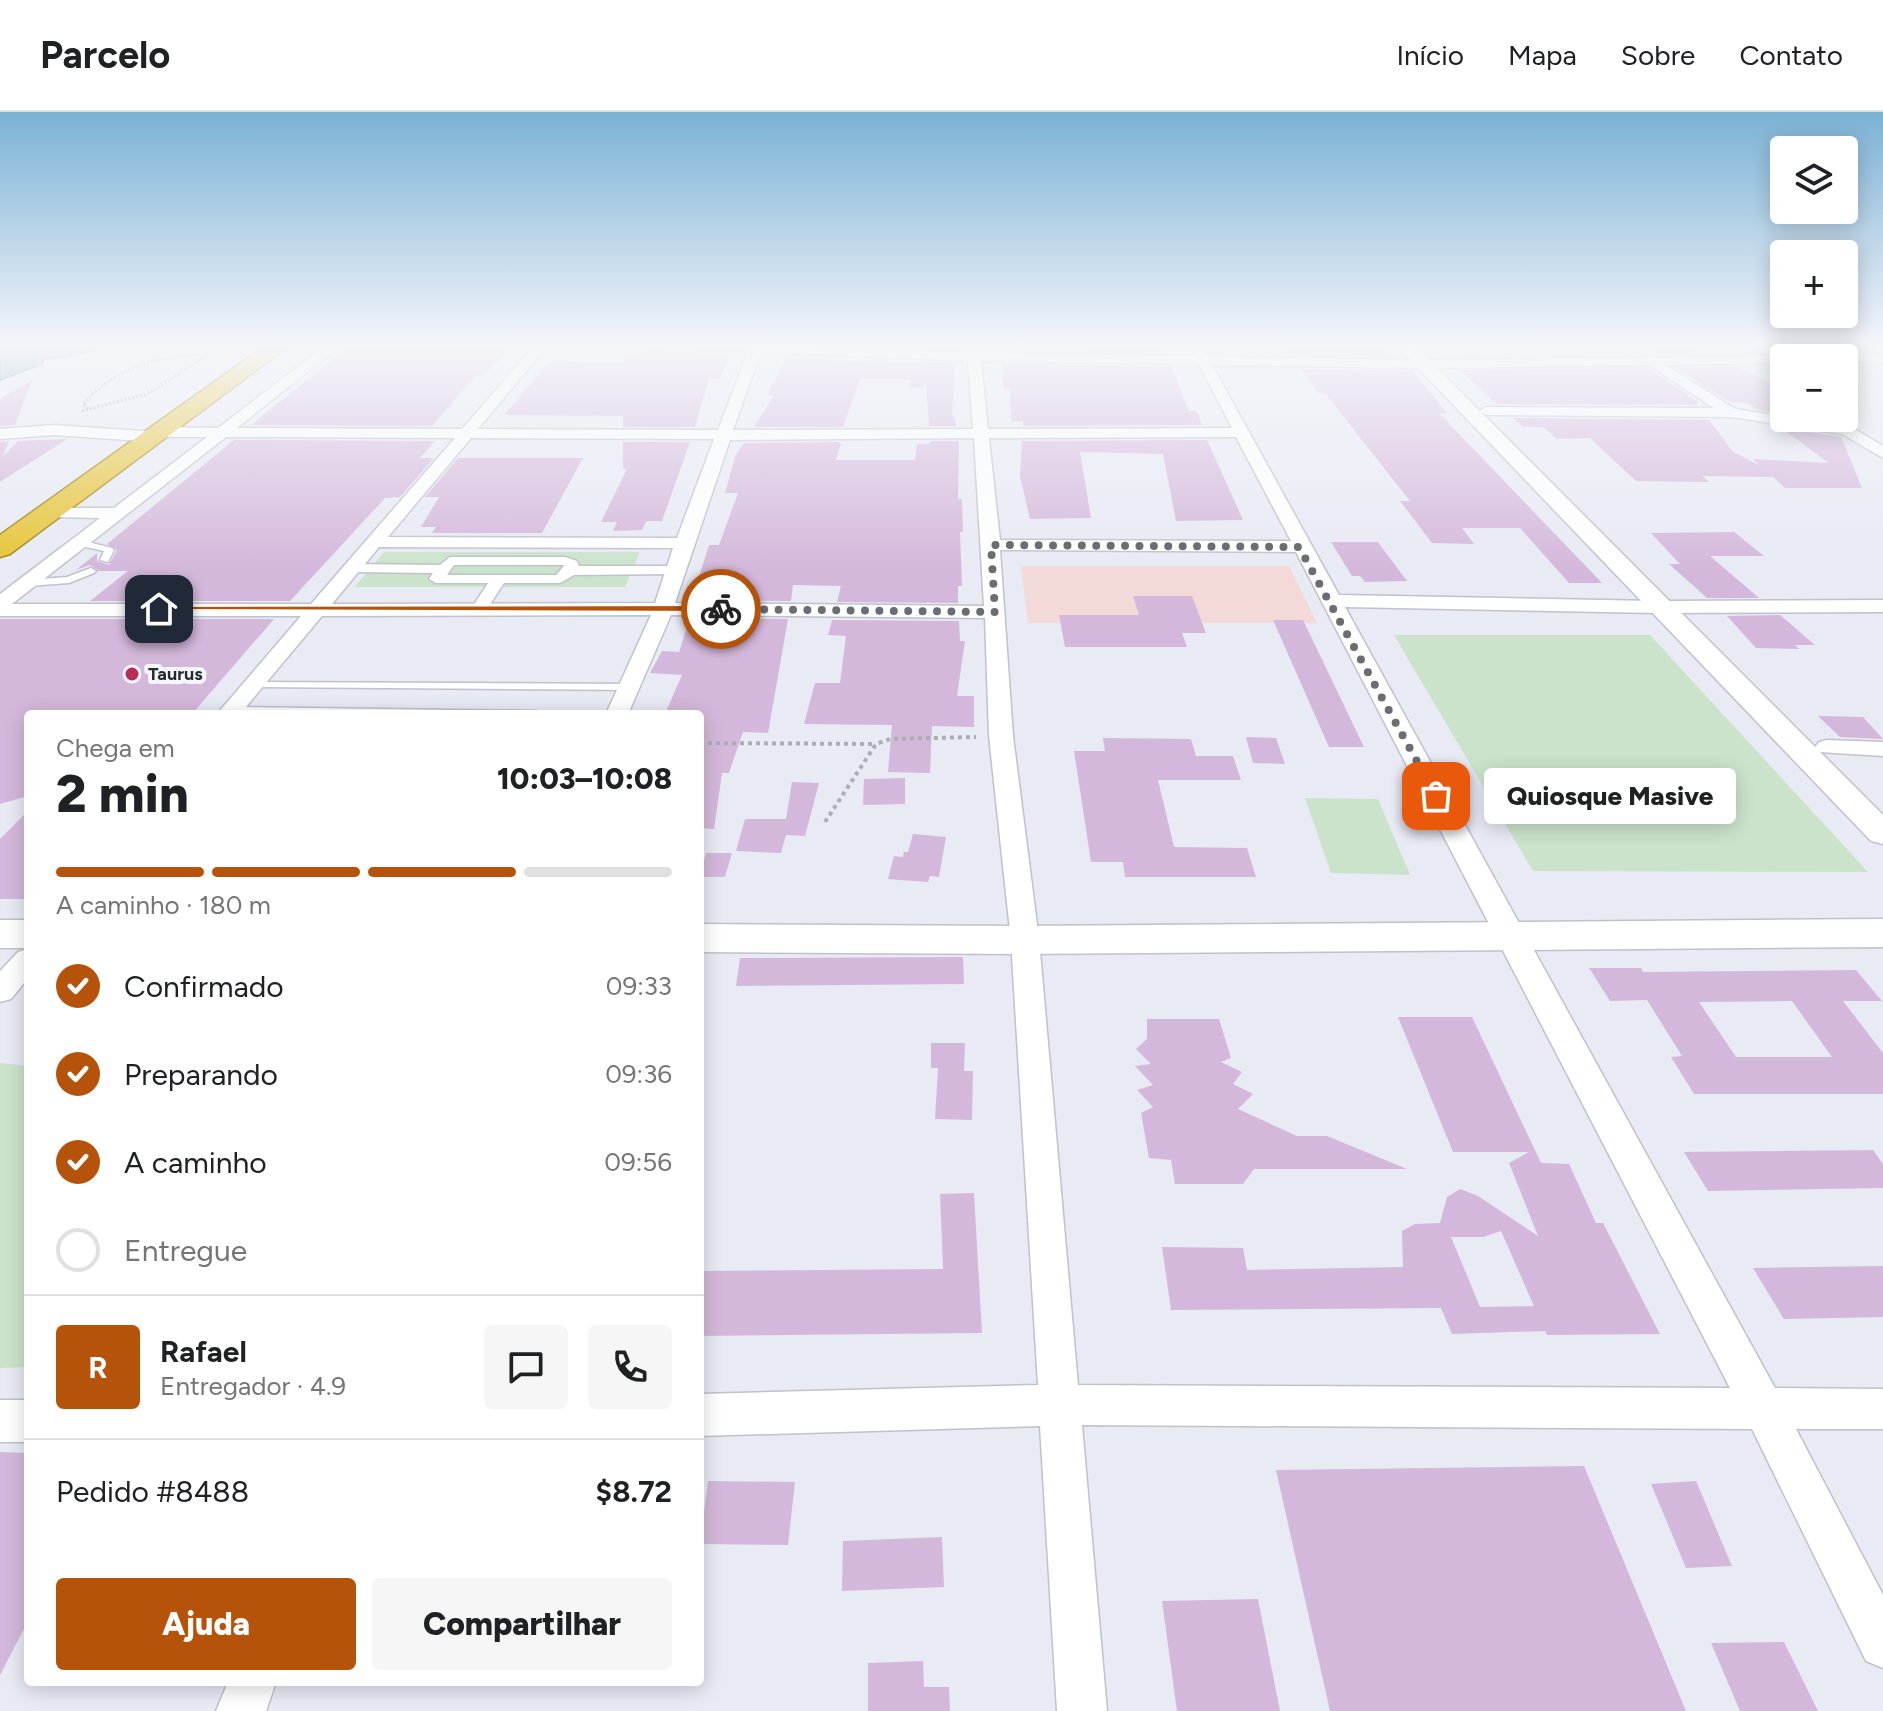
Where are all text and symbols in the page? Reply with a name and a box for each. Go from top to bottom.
text: Parcelo [40,32,170,78]
text: Início [1396,38,1464,72]
text: Mapa [1508,38,1577,72]
text: Sobre [1621,38,1695,72]
text: Contato [1739,38,1843,72]
map controls [1770,136,1858,432]
button: layers [1770,136,1858,224]
button: + [1770,240,1858,328]
button: − [1770,344,1858,432]
courier [681,569,761,649]
pin [125,575,193,643]
icon: home [137,587,181,631]
icon: bike [699,587,743,631]
place label: Taurus [148,663,203,685]
marker: Taurus [123,665,141,683]
text: Chega em [56,732,175,764]
text: 10:03–10:08 [497,760,672,797]
pin [1402,762,1470,830]
text: 2 min [56,763,189,825]
callout: Quiosque Masive [1484,768,1736,824]
icon: bag [1414,774,1458,818]
text: Quiosque Masive [1507,780,1713,812]
text: A caminho · 180 m [56,889,271,921]
icon: check [56,964,100,1008]
text: Confirmado [124,968,284,1005]
text: 09:33 [606,970,672,1002]
icon: check [56,1052,100,1096]
text: Preparando [124,1056,278,1093]
text: 09:36 [605,1058,672,1090]
icon: check [56,1140,100,1184]
text: A caminho [124,1144,267,1181]
text: 09:56 [604,1146,672,1178]
text: Entregue [124,1232,247,1269]
button: chat [484,1325,568,1409]
button: phone [588,1325,672,1409]
text: Rafael [160,1333,247,1370]
text: R [88,1349,108,1386]
text: Entregador · 4.9 [160,1370,346,1402]
text: Pedido #8488 [56,1473,249,1510]
text: $8.72 [596,1473,672,1510]
button: Ajuda [56,1578,356,1670]
button: Compartilhar [372,1578,672,1670]

